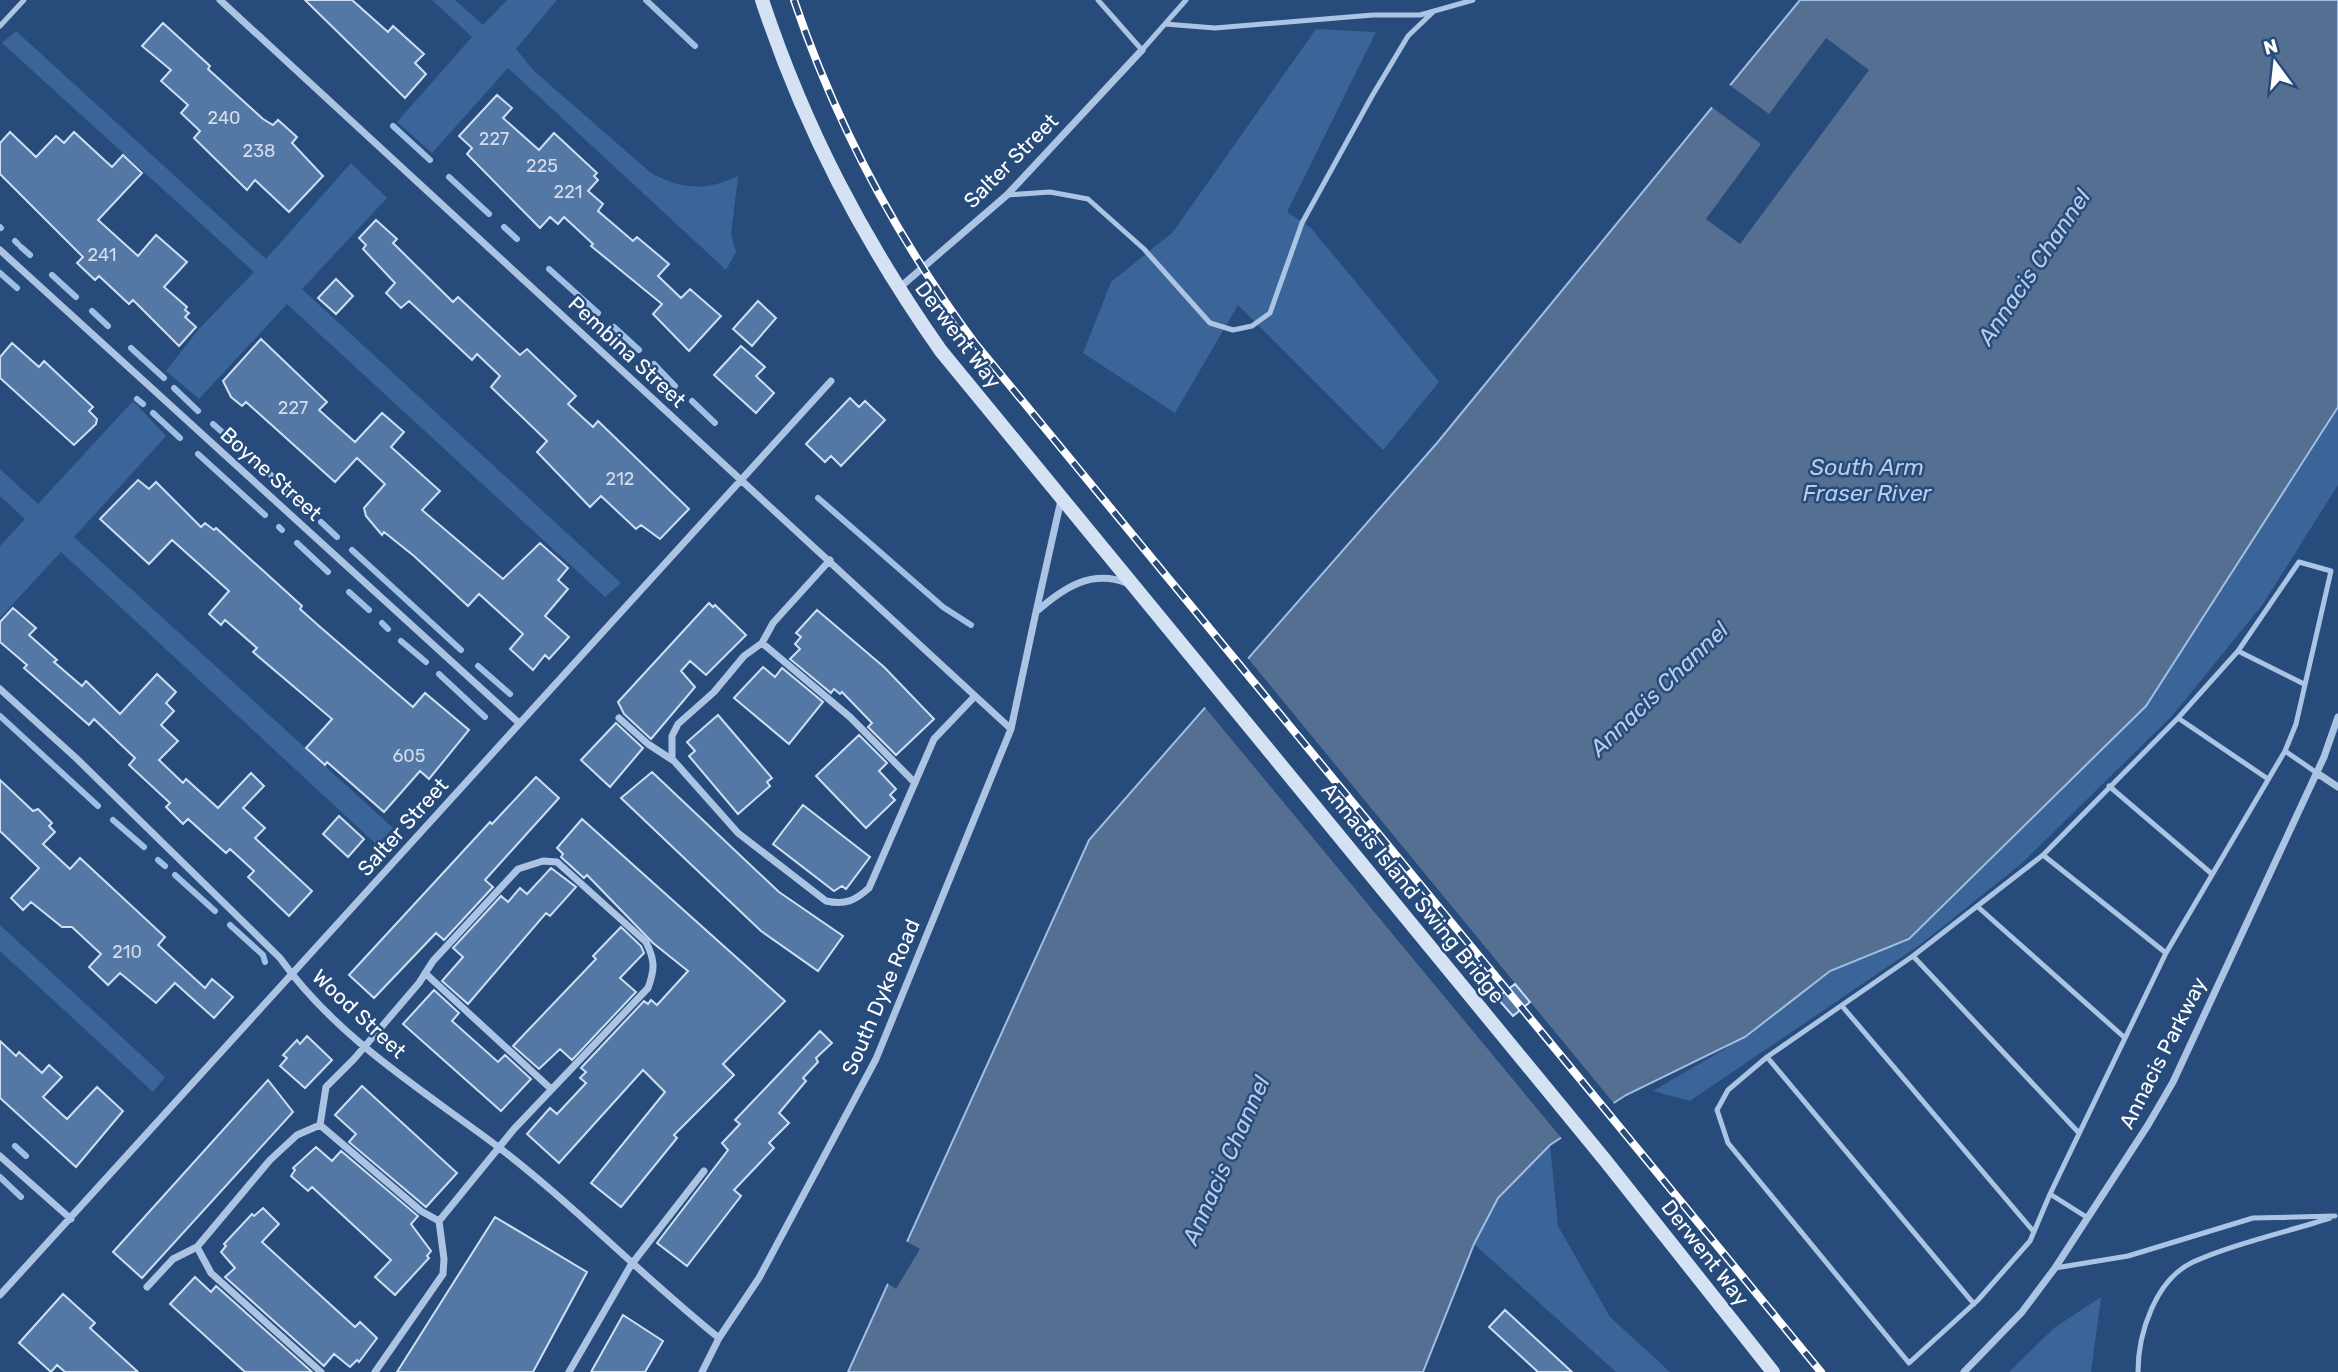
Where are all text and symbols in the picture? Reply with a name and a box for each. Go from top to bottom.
north arrow [2240,28,2310,98]
text: N [2261,34,2280,60]
house number: 240 [208,107,241,129]
street label: Salter Street [958,108,1063,213]
house number: 227 [479,128,509,150]
house number: 238 [243,140,275,162]
house number: 225 [526,155,558,177]
house number: 221 [554,181,582,203]
water label: Annacis Channel [1971,184,2097,351]
house number: 241 [88,244,116,266]
street label: Derwent Way [910,276,1007,393]
street label: Pembina Street [563,291,691,412]
house number: 227 [278,397,308,419]
street label: Boyne Street [216,422,327,526]
water label: South Arm Fraser River [1803,453,1932,507]
house number: 212 [606,468,634,490]
water label: Annacis Channel [1583,616,1734,763]
house number: 605 [393,745,425,767]
street label: Salter Street [352,773,453,881]
street label: Annacis Island Swing Bridge [1317,777,1510,1008]
street label: South Dyke Road [836,915,925,1079]
house number: 210 [112,941,142,963]
street label: Wood Street [307,964,411,1063]
street label: Annacis Parkway [2114,972,2212,1133]
water label: Annacis Channel [1176,1071,1276,1250]
street label: Derwent Way [1656,1195,1755,1311]

